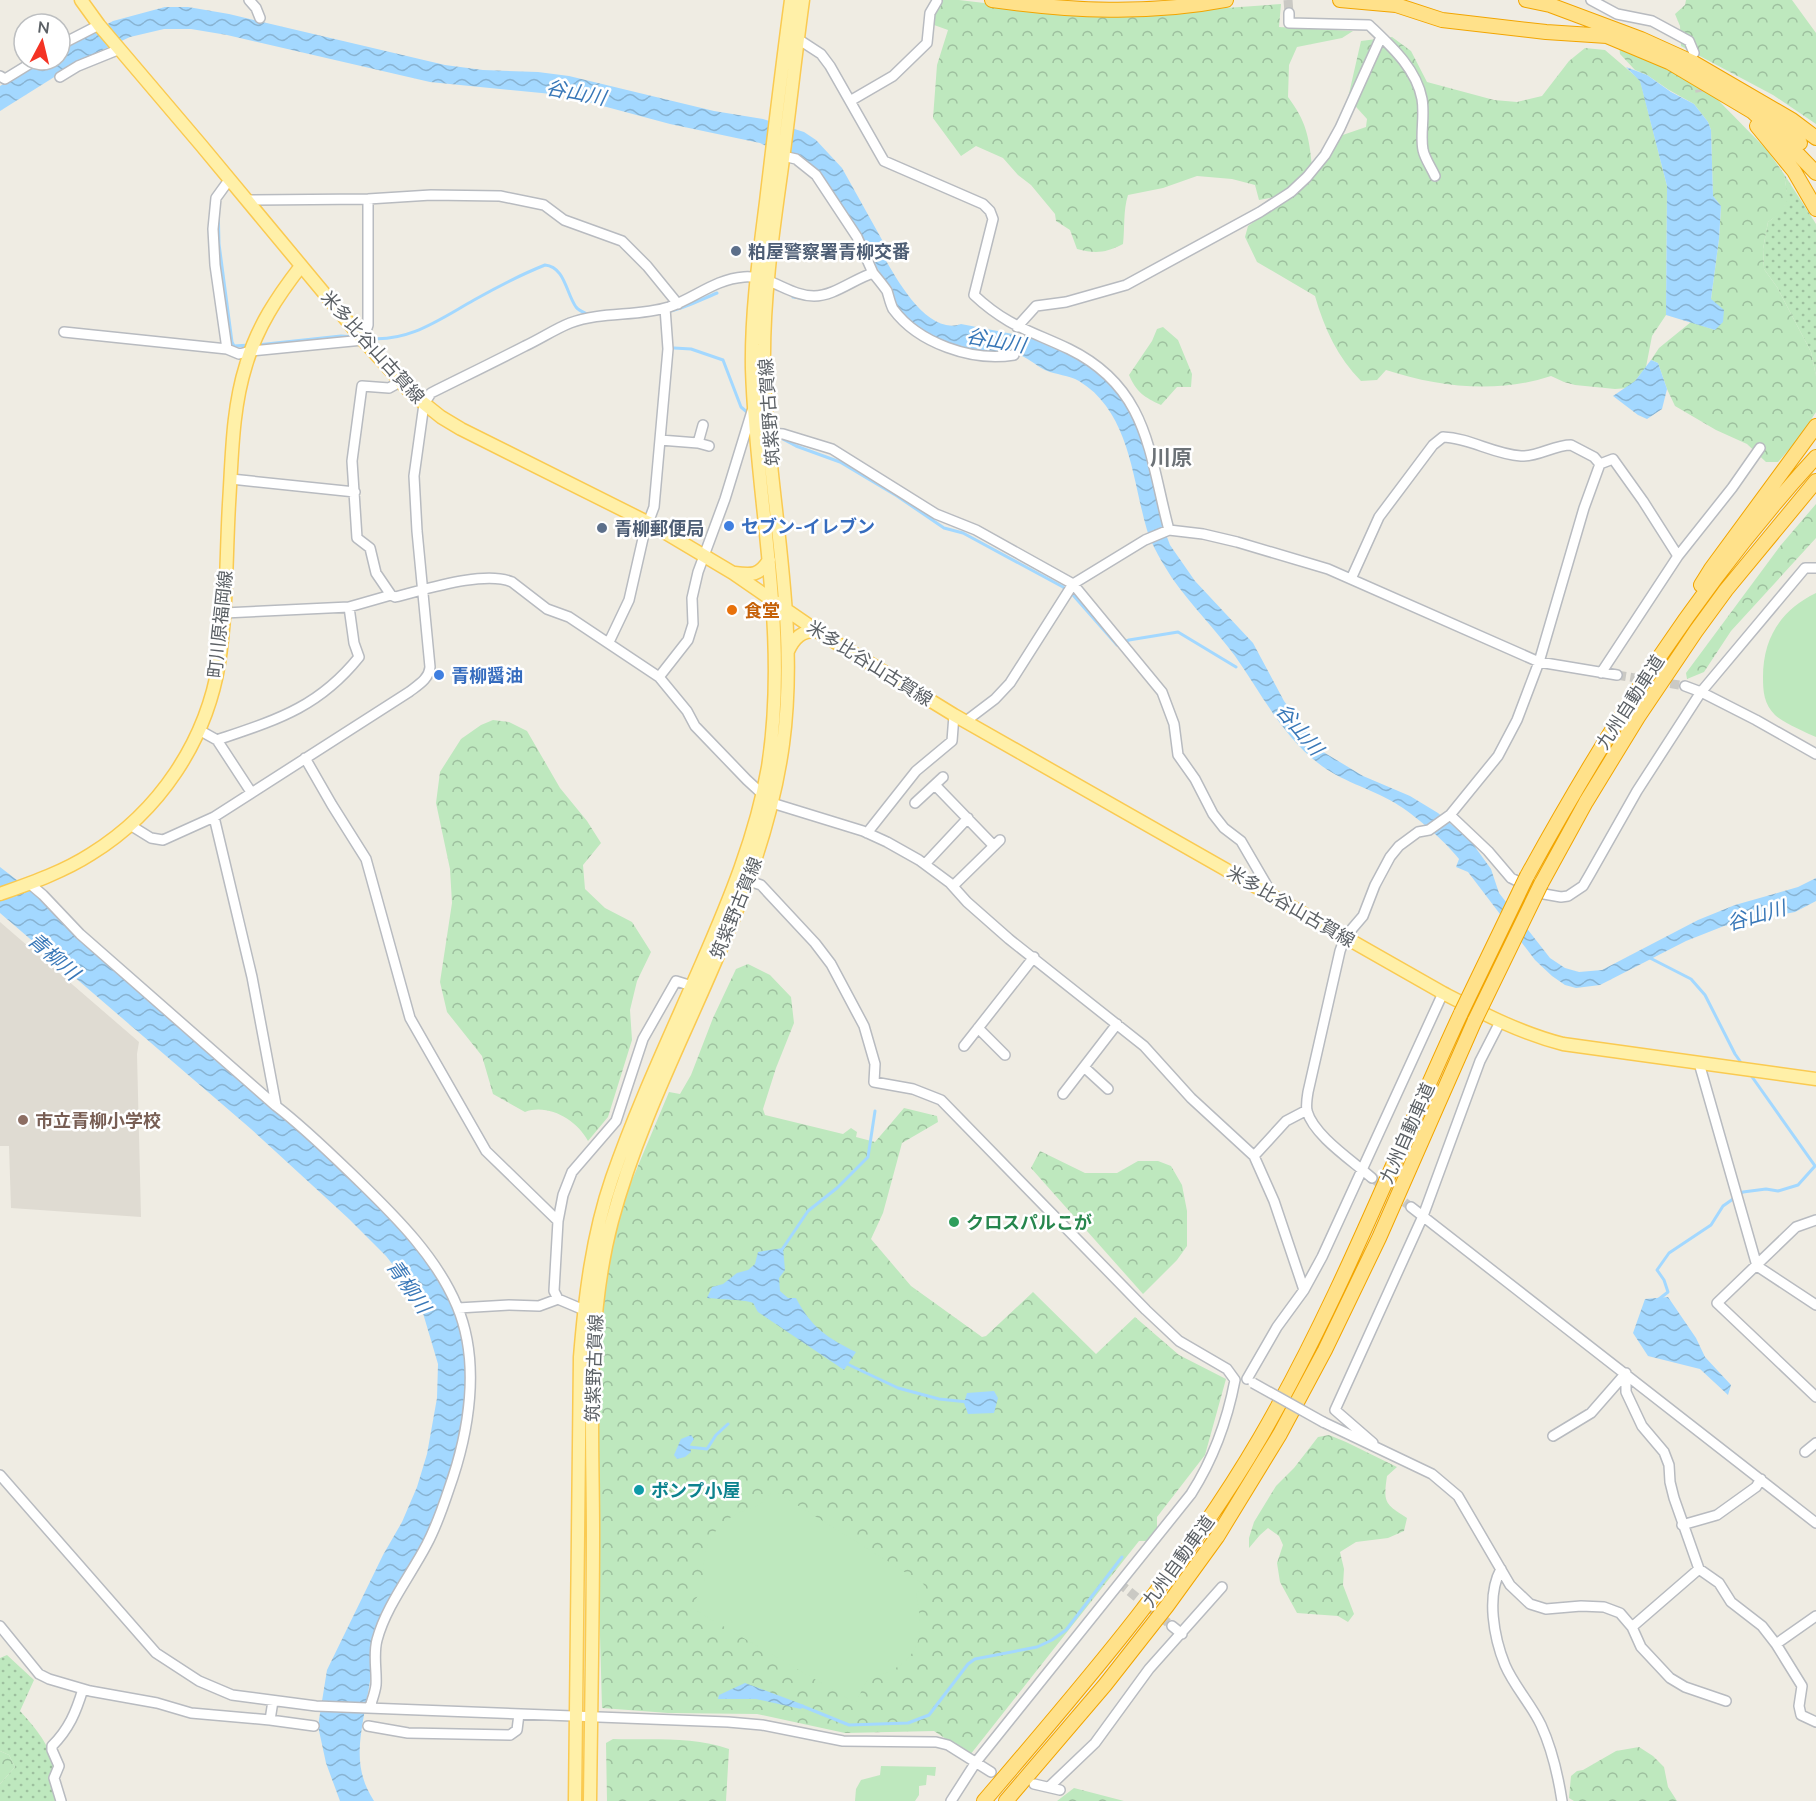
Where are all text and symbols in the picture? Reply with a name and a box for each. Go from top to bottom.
north arrow [12,12,72,72]
text: N [37,16,51,38]
water label: 谷山川 [544,74,610,110]
place label: 粕屋警察署青柳交番 [748,240,910,263]
marker: 粕屋警察署青柳交番 [729,244,743,258]
street label: 米多比谷山古賀線 [316,286,430,408]
water label: 谷山川 [964,322,1030,358]
street label: 筑紫野古賀線 [754,357,784,467]
district label: 川原 [1150,444,1192,470]
place label: セブン-イレブン [741,515,875,538]
place label: 青柳郵便局 [614,517,704,540]
marker: セブン-イレブン [722,519,736,533]
marker: 青柳郵便局 [595,521,609,535]
street label: 町川原福岡線 [203,569,237,679]
place label: 食堂 [744,599,780,622]
marker: 食堂 [725,603,739,617]
street label: 米多比谷山古賀線 [803,615,937,711]
street label: 九州自動車道 [1591,650,1669,754]
place label: 青柳醤油 [451,664,523,687]
marker: 青柳醤油 [432,668,446,682]
water label: 谷山川 [1271,698,1330,762]
street label: 筑紫野古賀線 [705,854,767,962]
street label: 米多比谷山古賀線 [1223,860,1359,952]
water label: 谷山川 [1724,894,1790,935]
water label: 青柳川 [23,927,86,986]
street label: 九州自動車道 [1375,1079,1439,1187]
place label: 市立青柳小学校 [35,1109,161,1132]
marker: 市立青柳小学校 [16,1113,30,1127]
place label: クロスパルこが [966,1211,1092,1234]
marker: クロスパルこが [947,1215,961,1229]
water label: 青柳川 [382,1254,438,1319]
street label: 筑紫野古賀線 [581,1314,607,1422]
place label: ポンプ小屋 [651,1479,740,1502]
marker: ポンプ小屋 [632,1483,646,1497]
street label: 九州自動車道 [1137,1511,1219,1611]

